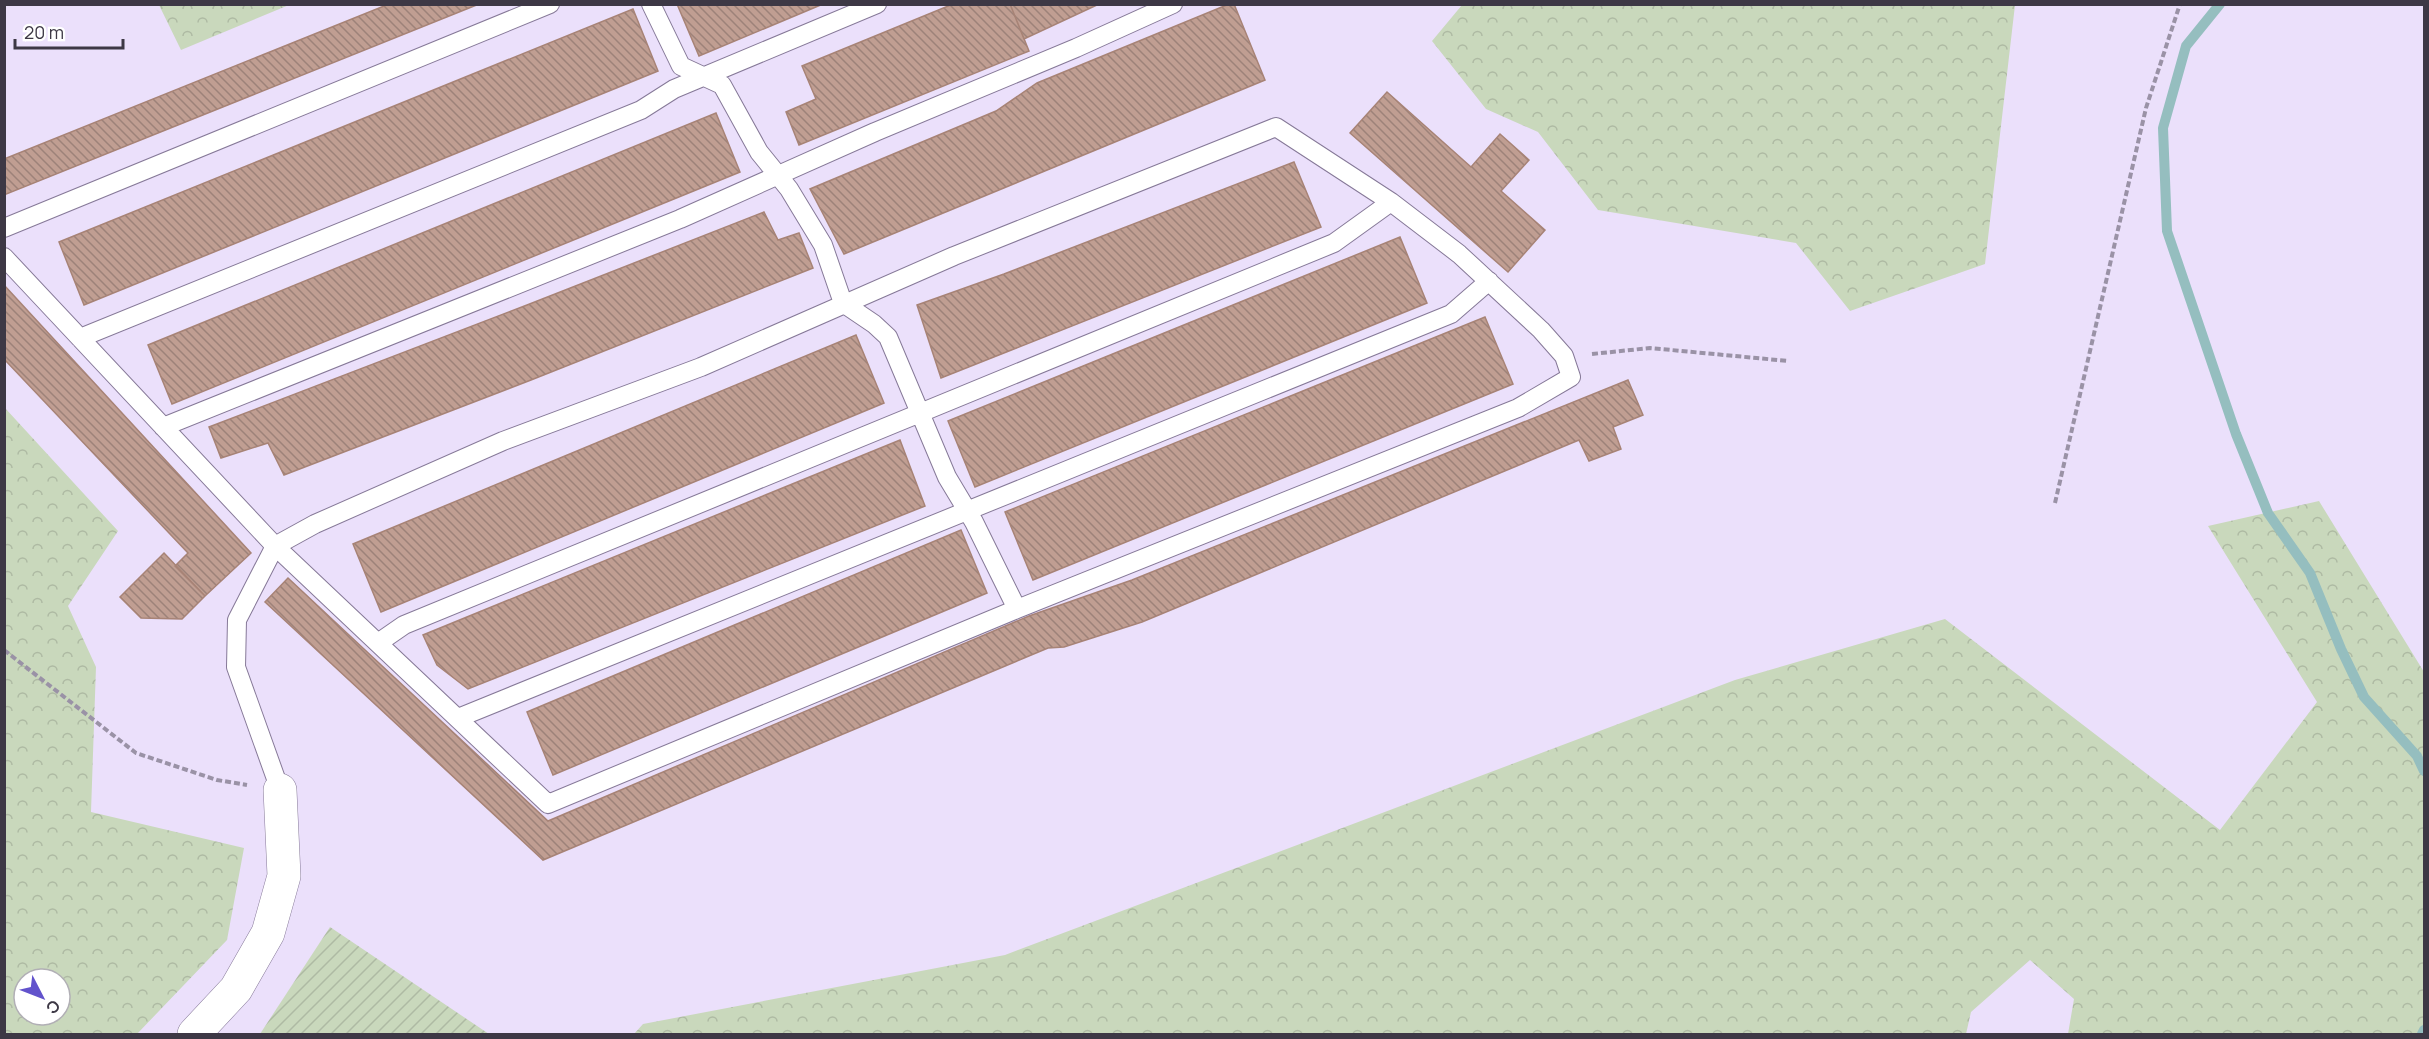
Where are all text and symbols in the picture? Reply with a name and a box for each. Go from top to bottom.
scale bar [15,12,123,50]
text: 20 m [24,20,64,44]
north arrow [12,967,72,1027]
text: С [41,995,65,1019]

